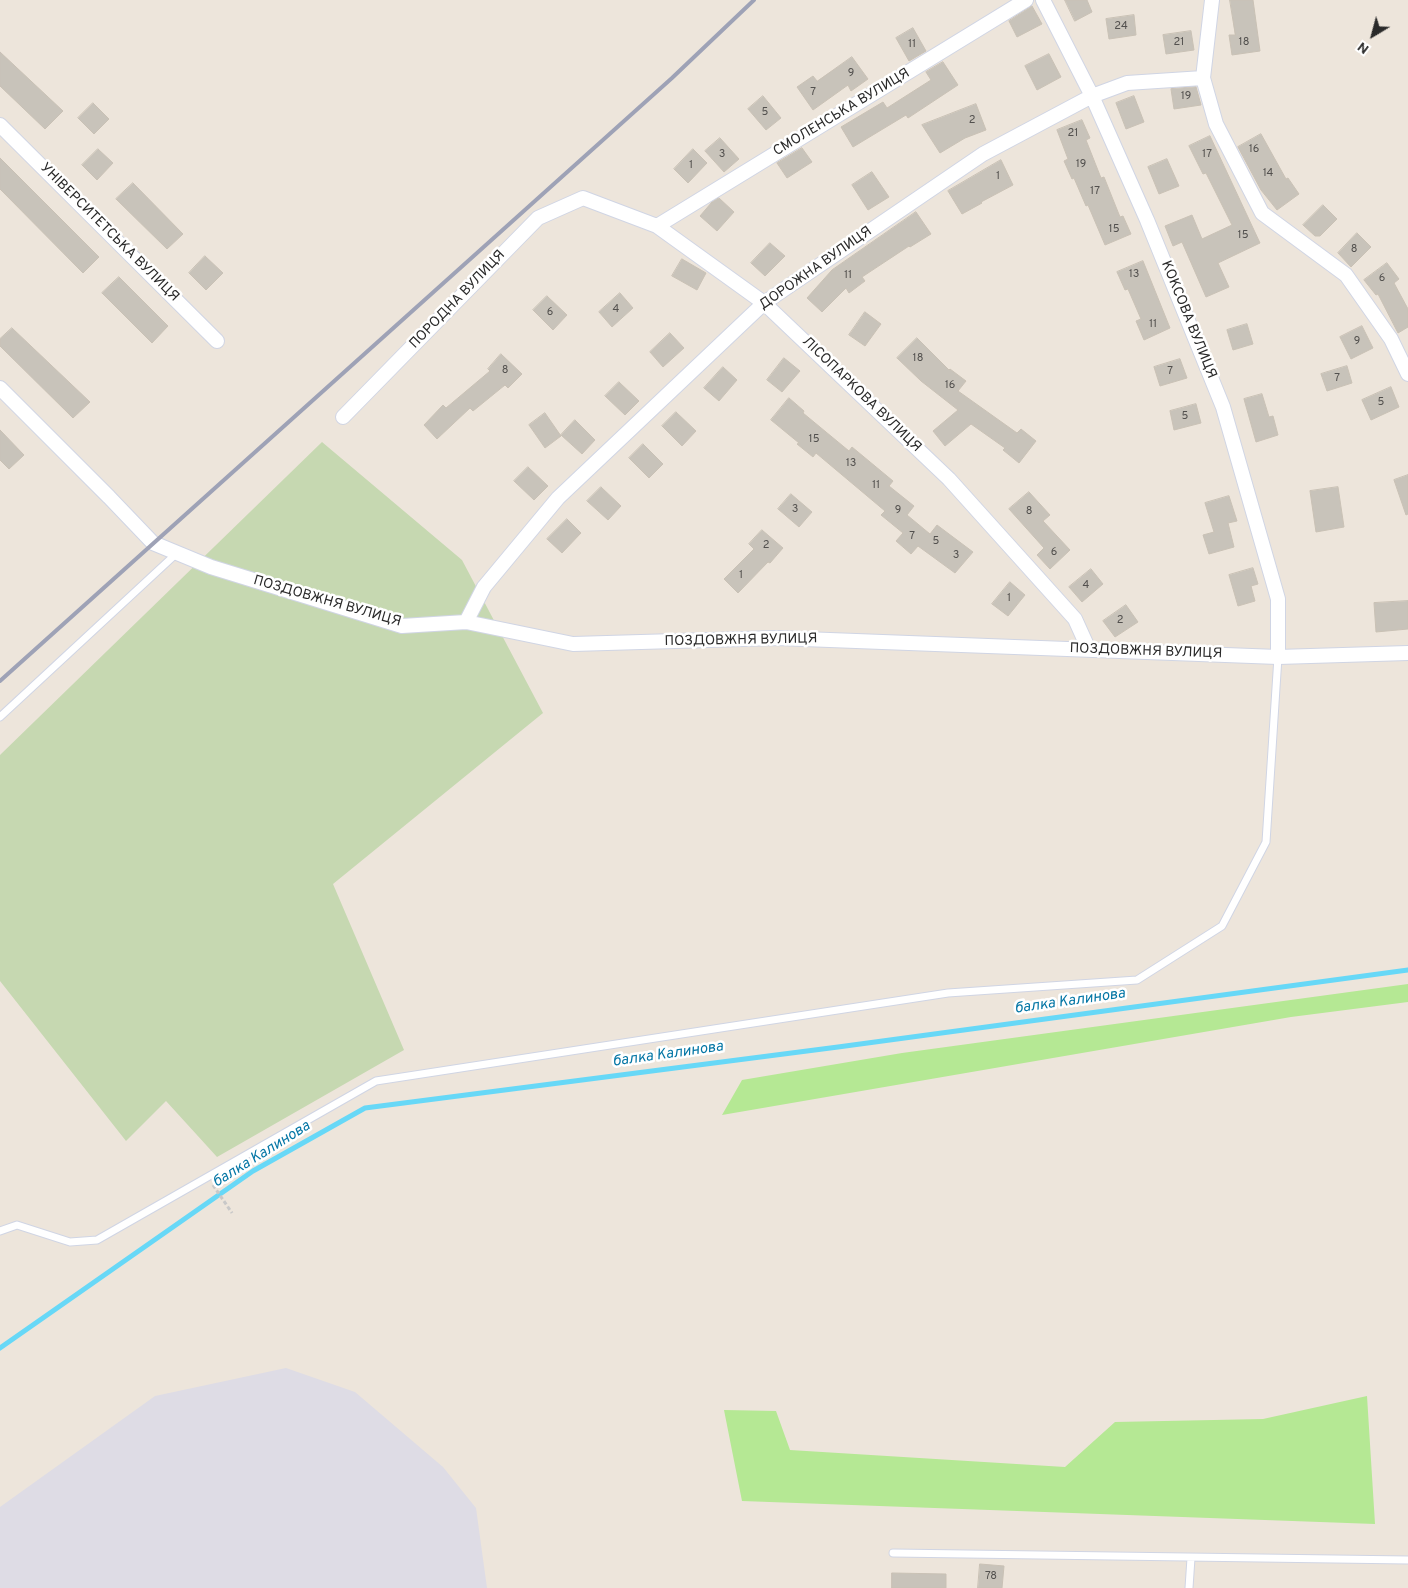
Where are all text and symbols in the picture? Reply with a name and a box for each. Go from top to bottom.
north arrow [1348,10,1398,60]
house number: 24 [1114,20,1128,34]
house number: 21 [1174,36,1184,50]
house number: 18 [1239,36,1249,50]
house number: 11 [908,38,916,52]
text: N [1355,38,1373,57]
street label: СМОЛЕНСЬКА ВУЛИЦЯ [771,66,913,160]
house number: 9 [848,67,854,81]
house number: 7 [810,86,816,100]
house number: 19 [1181,90,1191,104]
house number: 5 [762,106,768,120]
house number: 2 [969,114,975,128]
house number: 21 [1068,127,1078,141]
house number: 16 [1249,143,1259,157]
house number: 3 [719,148,725,162]
house number: 17 [1202,148,1212,162]
house number: 19 [1076,158,1086,172]
house number: 1 [689,159,693,173]
street label: УНІВЕРСИТЕТСЬКА ВУЛИЦЯ [36,160,182,306]
house number: 14 [1263,167,1273,181]
house number: 1 [996,170,1000,184]
house number: 17 [1090,185,1100,199]
house number: 15 [1109,223,1119,237]
street label: ДОРОЖНА ВУЛИЦЯ [756,224,876,314]
house number: 15 [1238,229,1248,243]
house number: 8 [1351,243,1357,257]
street label: ПОРОДНА ВУЛИЦЯ [407,247,509,353]
street label: КОКСОВА ВУЛИЦЯ [1157,259,1219,381]
house number: 13 [1129,268,1139,282]
house number: 11 [844,269,852,283]
house number: 6 [1379,272,1385,286]
house number: 4 [613,303,619,317]
house number: 6 [547,306,553,320]
house number: 11 [1149,318,1157,332]
street label: ЛІСОПАРКОВА ВУЛИЦЯ [798,334,924,456]
house number: 9 [1354,335,1360,349]
house number: 18 [913,352,923,366]
house number: 8 [502,364,508,378]
house number: 7 [1167,365,1173,379]
house number: 7 [1334,372,1340,386]
house number: 16 [945,379,955,393]
house number: 5 [1378,396,1384,410]
house number: 5 [1182,410,1188,424]
house number: 15 [809,433,819,447]
house number: 13 [846,457,856,471]
house number: 11 [872,479,880,493]
house number: 3 [792,503,798,517]
house number: 9 [895,504,901,518]
house number: 8 [1026,505,1032,519]
house number: 7 [909,530,915,544]
house number: 5 [933,535,939,549]
house number: 2 [763,539,769,553]
house number: 6 [1051,546,1057,560]
house number: 3 [953,549,959,563]
house number: 1 [739,569,743,583]
street label: ПОЗДОВЖНЯ ВУЛИЦЯ [251,573,403,631]
house number: 4 [1083,579,1089,593]
house number: 1 [1007,592,1011,606]
house number: 2 [1117,614,1123,628]
street label: ПОЗДОВЖНЯ ВУЛИЦЯ [664,631,818,651]
street label: ПОЗДОВЖНЯ ВУЛИЦЯ [1069,641,1223,663]
water label: балка Калинова [1013,985,1127,1019]
water label: балка Калинова [611,1038,725,1072]
water label: балка Калинова [210,1118,314,1192]
house number: 78 [985,1570,997,1584]

